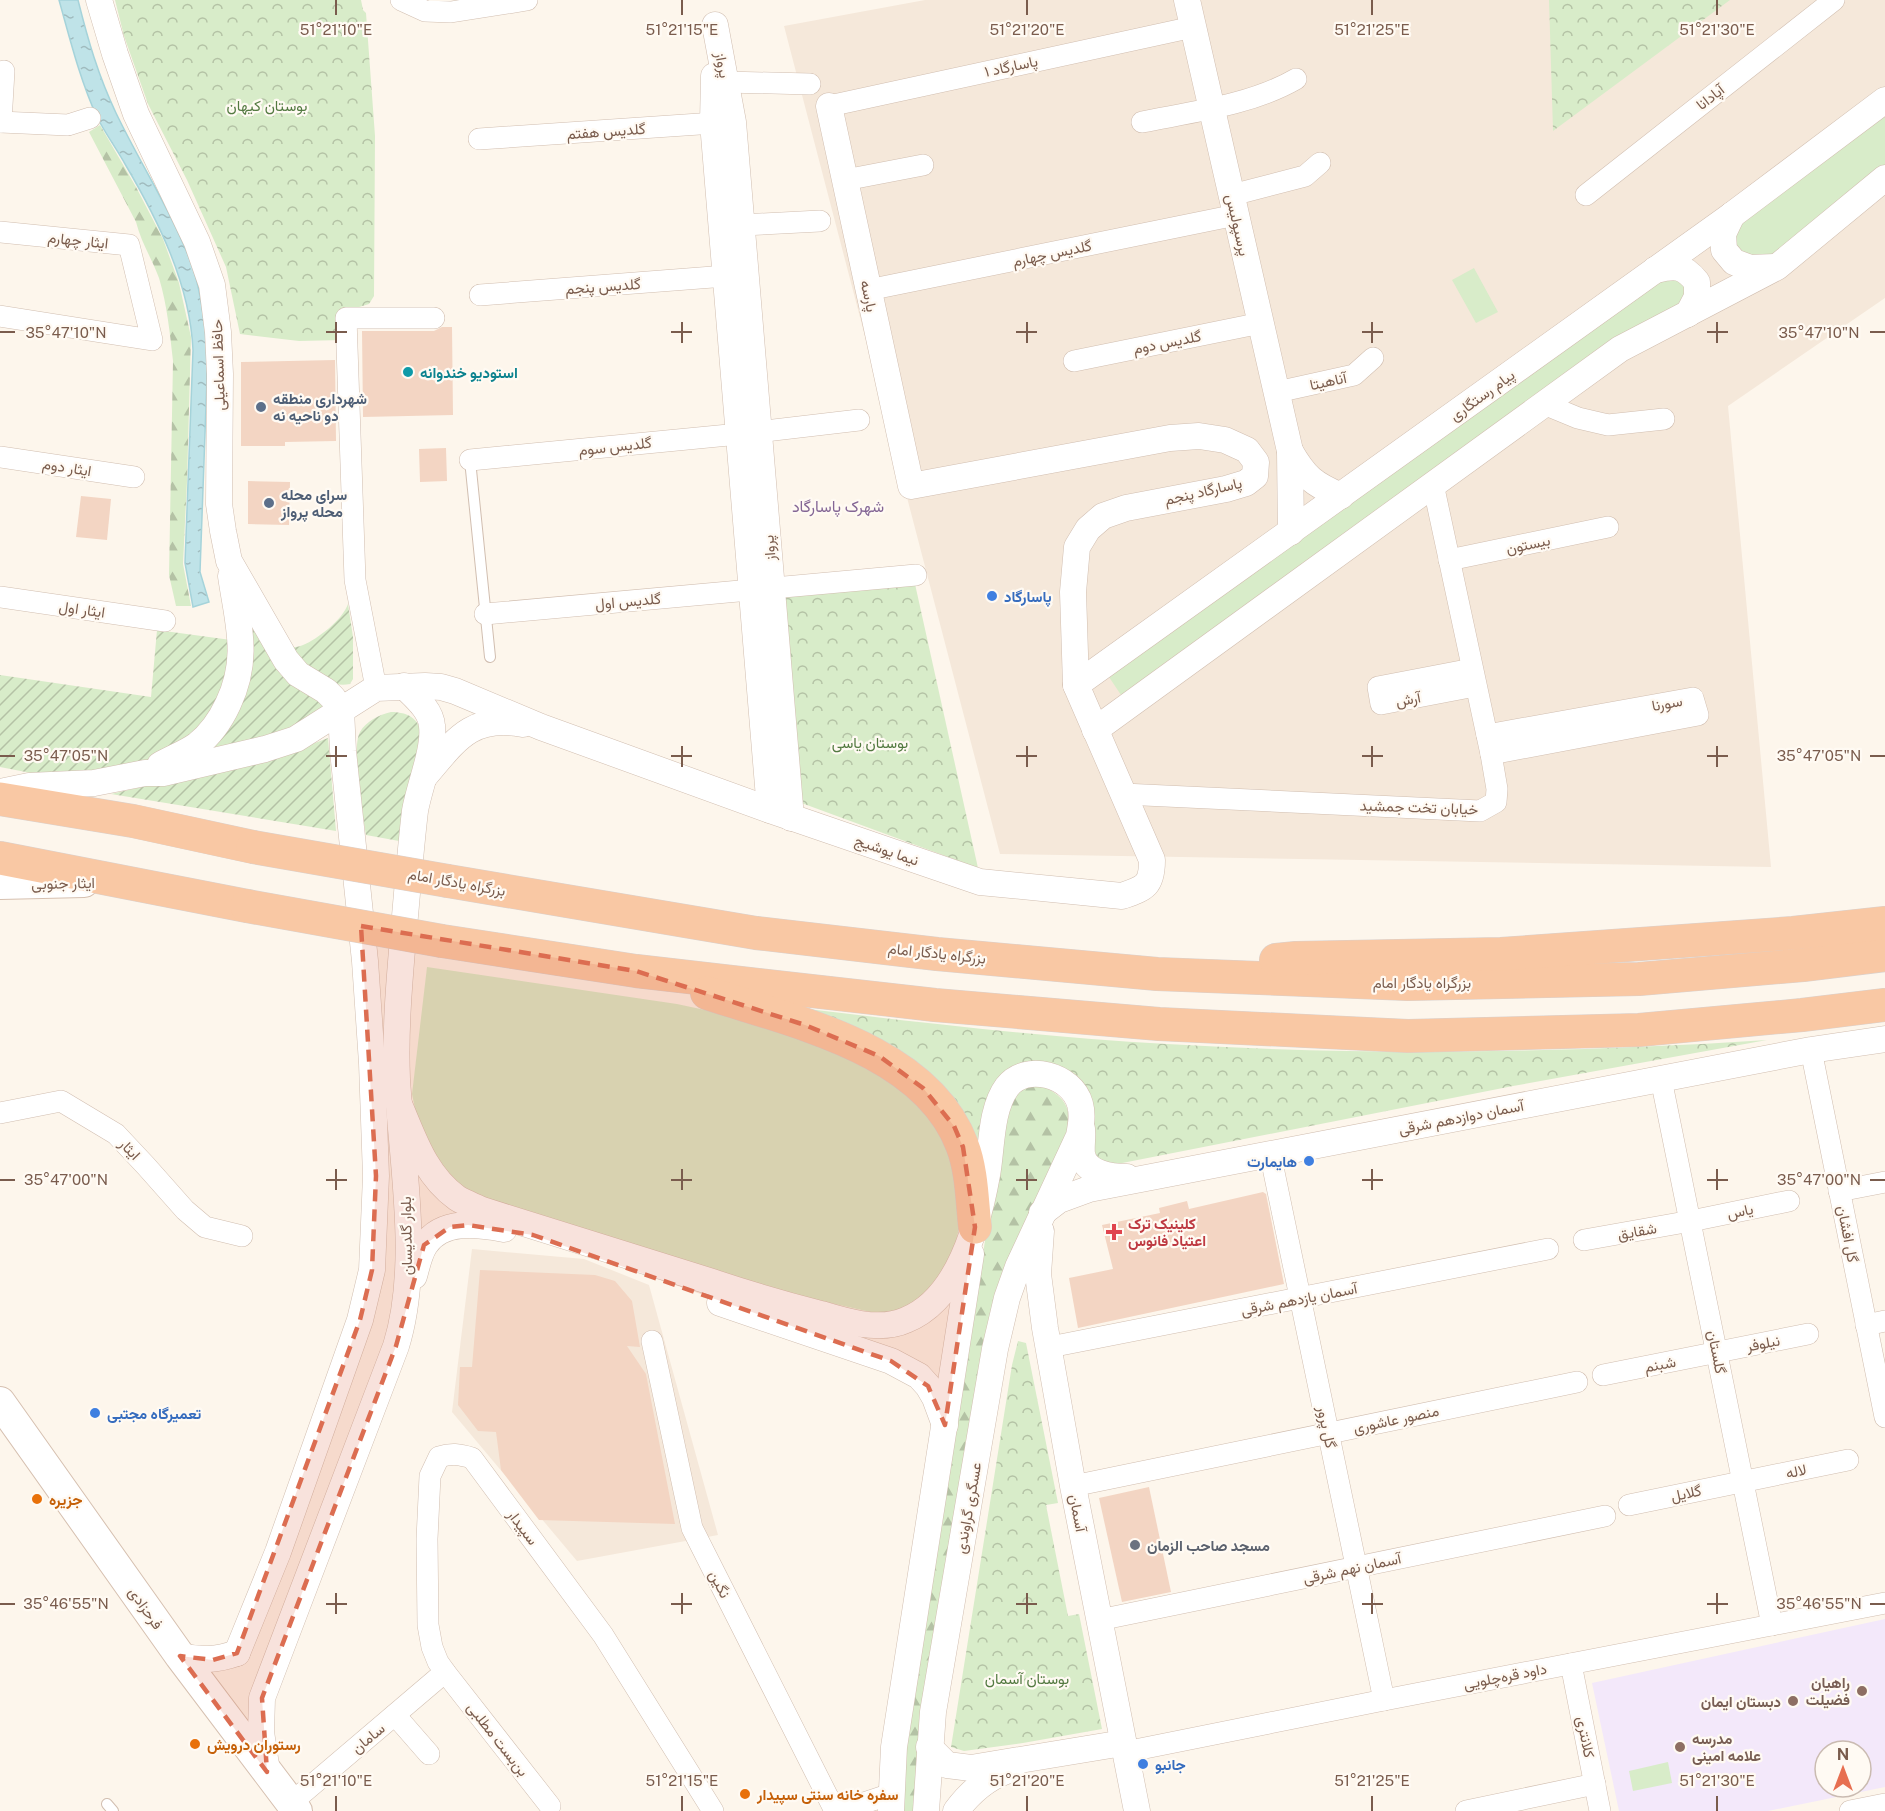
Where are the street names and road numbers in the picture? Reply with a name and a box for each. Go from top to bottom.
street label: پرواز [710,50,734,80]
street label: پاسارگاد ۱ [983,52,1040,82]
street label: آپادانا [1693,80,1730,115]
street label: گلدیس هفتم [566,120,646,144]
street label: پرسپولیس [1221,192,1253,258]
street label: ایثار چهارم [47,228,109,254]
street label: گلدیس چهارم [1011,236,1094,272]
street label: گلدیس پنجم [565,275,642,299]
street label: پارسه [855,278,881,314]
street label: حافظ اسماعیلی [208,319,230,411]
street label: گلدیس دوم [1131,327,1203,359]
street label: پیام رستگاری [1446,366,1519,426]
street label: آناهیتا [1308,369,1350,394]
street label: گلدیس سوم [577,434,653,460]
street label: ایثار دوم [41,455,93,481]
street label: پاسارگاد پنجم [1163,474,1244,510]
street label: بیستون [1504,531,1552,558]
street label: پرواز [759,534,781,563]
street label: گلدیس اول [594,590,662,614]
street label: ایثار اول [58,597,106,622]
street label: آرش [1394,688,1424,712]
street label: سورنا [1650,692,1684,715]
street label: خیابان تخت جمشید [1359,796,1479,819]
street label: نیما یوشیج [852,831,921,872]
street label: بزرگراه یادگار امام [407,865,507,901]
street label: ایثار جنوبی [31,874,95,894]
street label: بزرگراه یادگار امام [887,939,987,969]
street label: بزرگراه یادگار امام [1373,974,1471,993]
street label: آسمان دوازدهم شرقی [1397,1096,1527,1139]
street label: ایثار [114,1134,144,1164]
street label: بلوار گلدیسان [397,1196,416,1276]
street label: یاس [1725,1200,1755,1224]
street label: گل افشان [1833,1204,1862,1264]
street label: شقایق [1616,1219,1658,1245]
street label: آسمان یازدهم شرقی [1239,1279,1360,1321]
street label: گلستان [1703,1329,1730,1376]
street label: نیلوفر [1744,1331,1781,1356]
street label: شبنم [1643,1353,1678,1377]
street label: منصور عاشوری [1351,1402,1441,1438]
street label: گل پرور [1312,1403,1340,1450]
street label: عسگری گراوندی [952,1461,986,1555]
street label: لاله [1784,1461,1808,1481]
street label: گلایل [1669,1481,1703,1506]
street label: آسمان [1065,1493,1090,1535]
street label: سپیدار [502,1505,542,1549]
street label: آسمان نهم شرقی [1301,1549,1404,1589]
street label: نگین [704,1567,734,1602]
street label: فرحزادی [124,1584,167,1634]
street label: داود قره‌چلویی [1462,1660,1549,1694]
street label: بن‌بست مطلبی [462,1699,532,1781]
street label: کلانتری [1572,1715,1598,1760]
street label: سامان [348,1719,389,1757]

